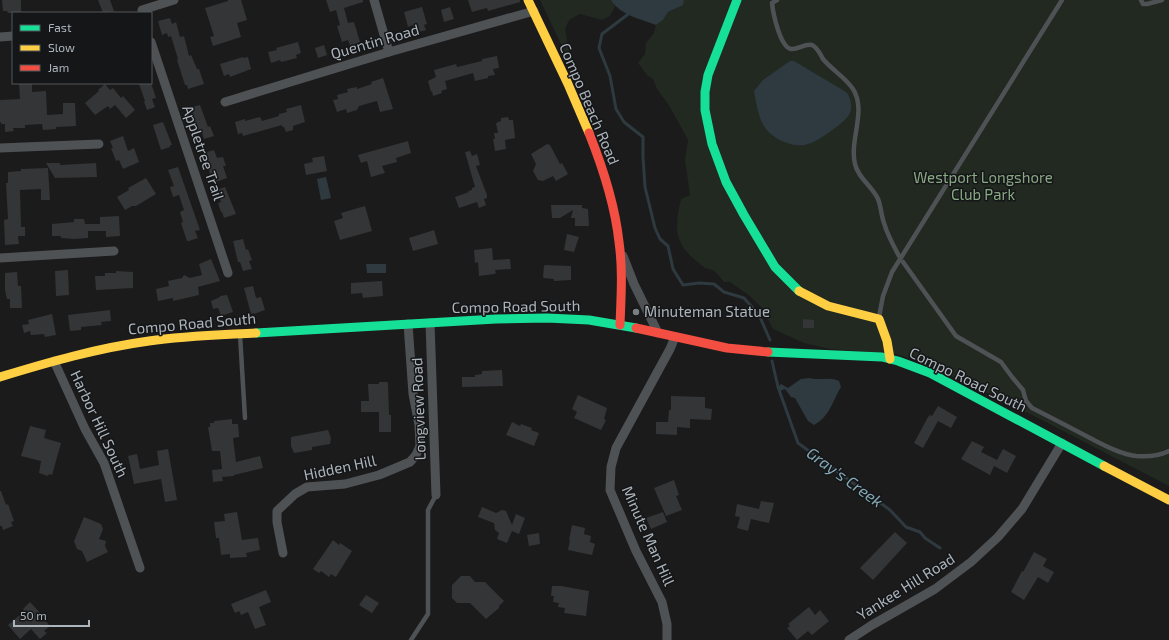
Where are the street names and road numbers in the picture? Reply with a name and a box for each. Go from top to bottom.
street label: Quentin Road [328,20,421,63]
street label: Compo Beach Road [556,40,624,167]
street label: Appletree Trail [179,103,229,203]
street label: Compo Road South [452,296,580,316]
street label: Compo Road South [127,308,257,338]
street label: Compo Road South [907,343,1030,415]
street label: Longview Road [407,357,429,461]
street label: Harbor Hill South [67,367,133,480]
street label: Hidden Hill [302,450,378,483]
street label: Minute Man Hill [619,483,679,589]
street label: Yankee Hill Road [853,549,958,623]

